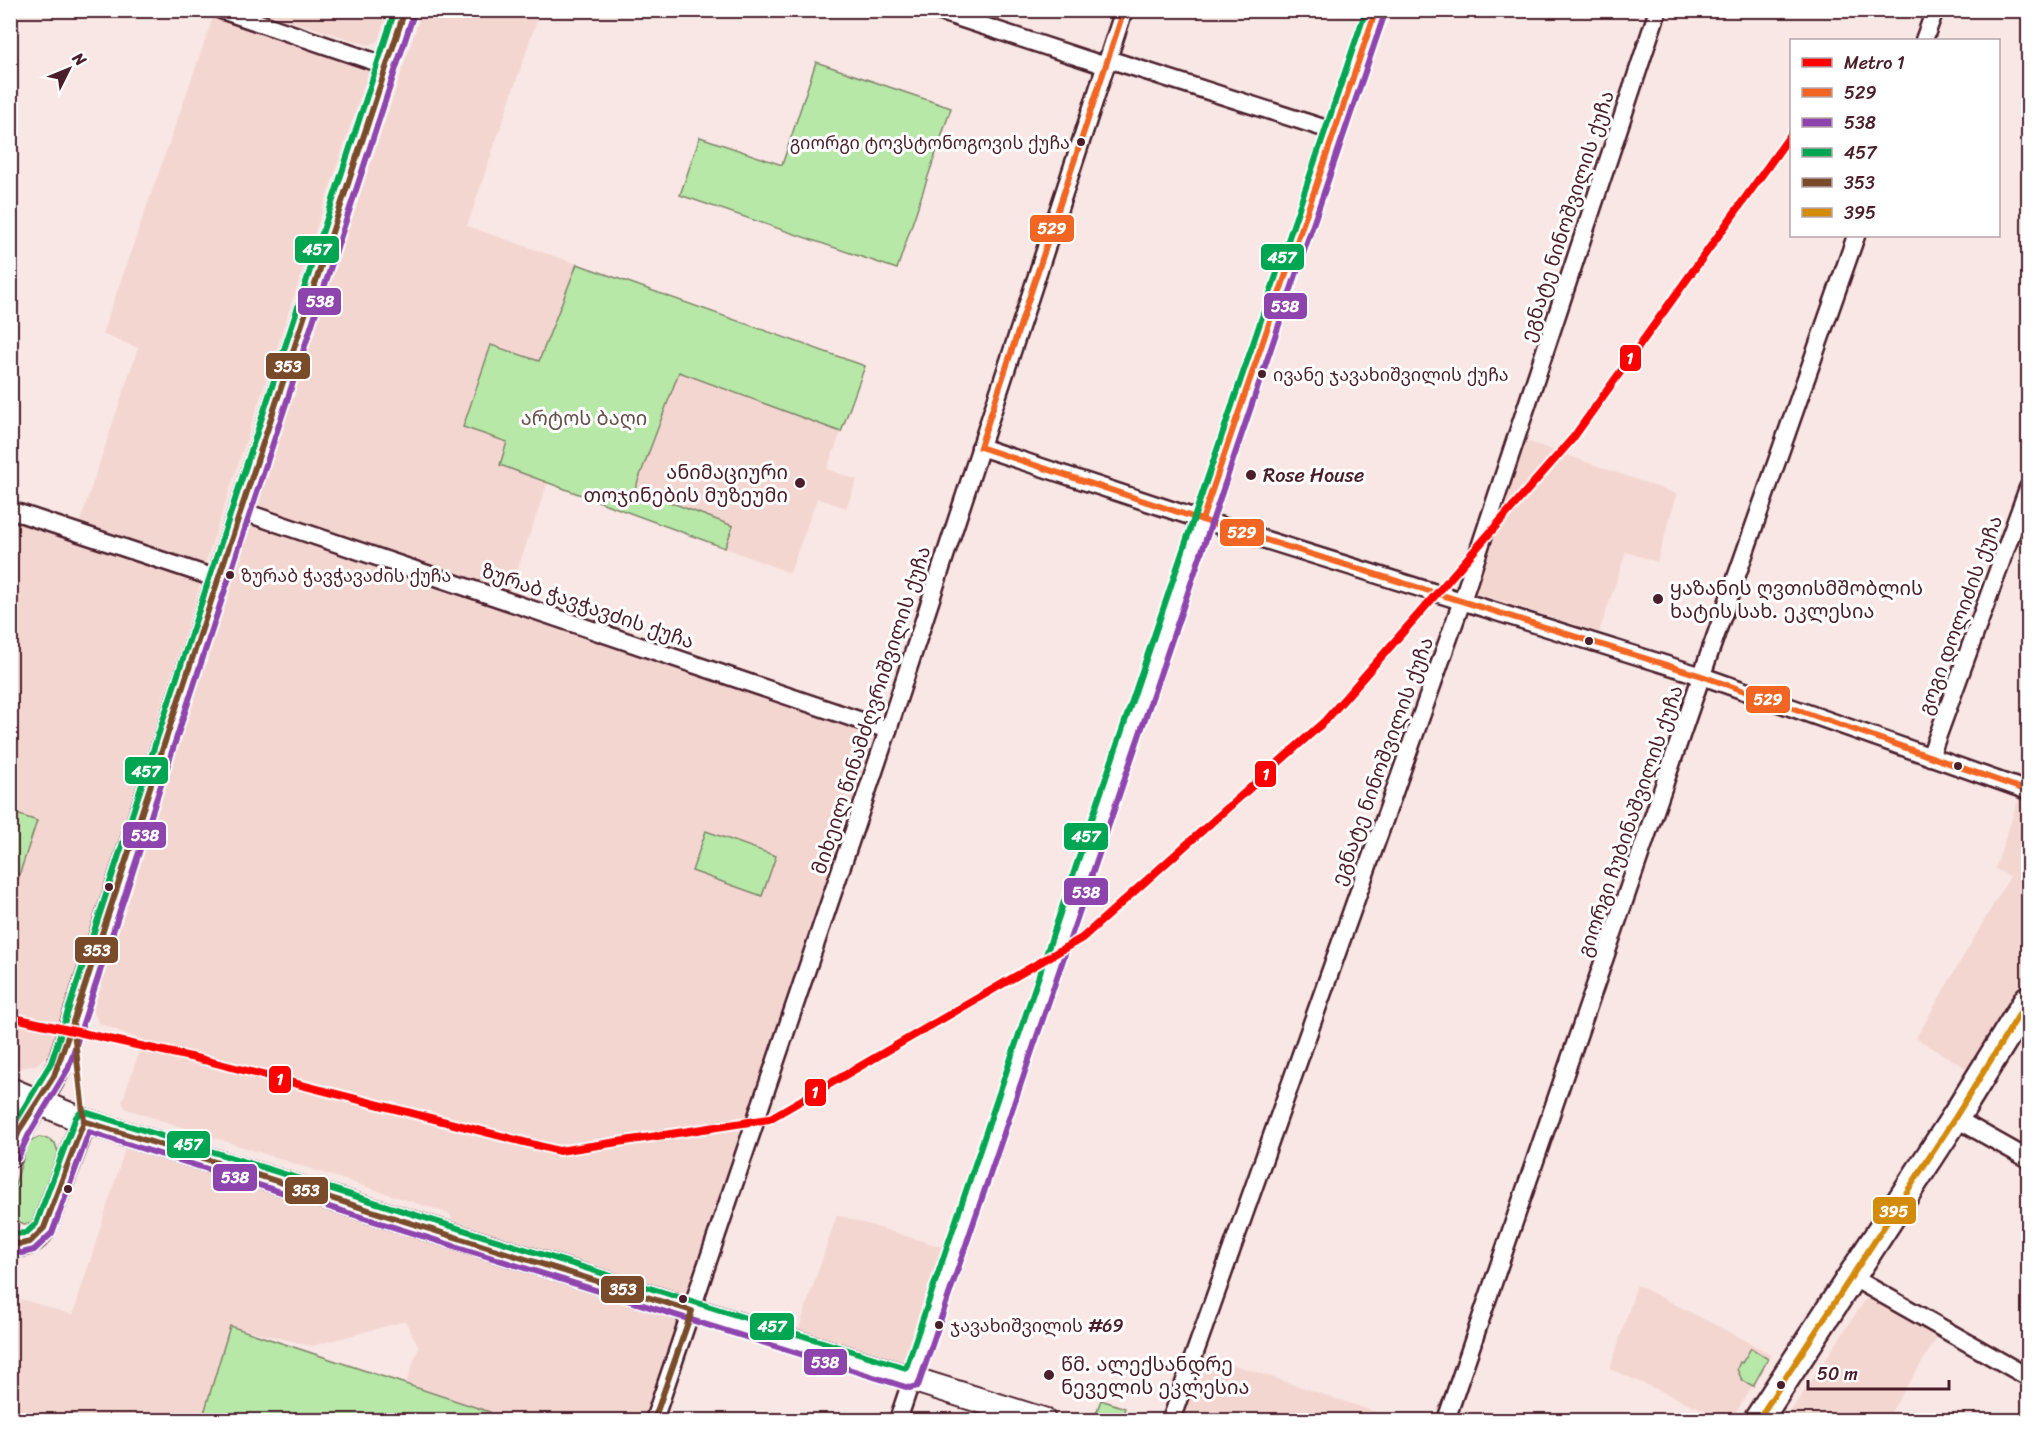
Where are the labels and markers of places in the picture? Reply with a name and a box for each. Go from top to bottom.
place label: გიორგი ტოვსტონოგოვის ქუჩა [790,127,1070,159]
marker: გიორგი ტოვსტონოგოვის ქუჩა [1075,136,1087,148]
place label: ივანე ჯავახიშვილის ქუჩა [1273,359,1509,391]
marker: ივანე ჯავახიშვილის ქუჩა [1256,368,1268,380]
place label: ანიმაციური თოჯინების მუზეუმი [584,455,788,513]
place label: Rose House [1263,458,1364,493]
marker: Rose House [1244,468,1258,482]
marker: ანიმაციური თოჯინების მუზეუმი [793,476,807,490]
place label: ზურაბ ჭავჭავაძის ქუჩა [241,560,451,592]
marker: ზურაბ ჭავჭავაძის ქუჩა [224,569,236,581]
place label: ყაზანის ღვთისმშობლის ხატის სახ. ეკლესია [1670,571,1923,629]
marker: ყაზანის ღვთისმშობლის ხატის სახ. ეკლესია [1651,592,1665,606]
unlabelled marker [1583,635,1595,647]
unlabelled marker [1952,760,1964,772]
unlabelled marker [103,881,115,893]
unlabelled marker [62,1183,74,1195]
unlabelled marker [677,1293,689,1305]
place label: ჯავახიშვილის #69 [950,1310,1124,1342]
marker: ჯავახიშვილის #69 [933,1319,945,1331]
place label: წმ. ალექსანდრე ნეველის ეკლესია [1061,1347,1249,1405]
marker: წმ. ალექსანდრე ნეველის ეკლესია [1042,1368,1056,1382]
unlabelled marker [1775,1379,1787,1391]

